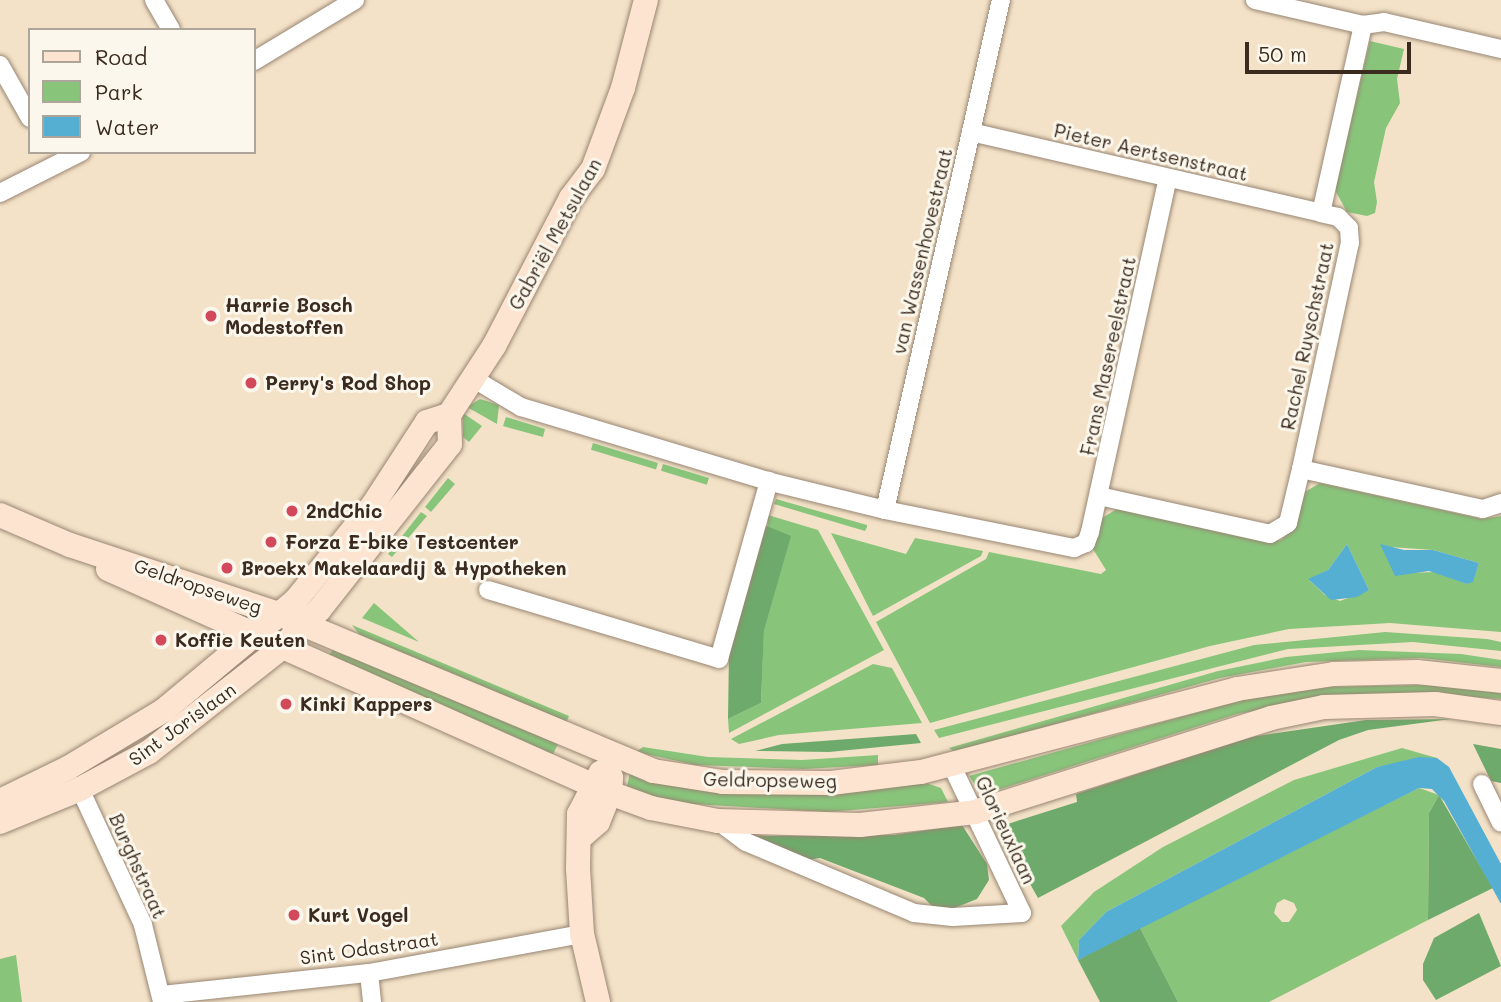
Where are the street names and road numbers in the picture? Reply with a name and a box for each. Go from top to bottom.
street label: Pieter Aertsenstraat [1052,119,1250,185]
street label: van Wassenhovestraat [887,146,957,356]
street label: Gabriël Metsulaan [504,154,606,314]
street label: Rachel Ruyschstraat [1276,240,1338,432]
street label: Frans Masereelstraat [1076,254,1140,458]
street label: Geldropseweg [131,553,265,619]
street label: Sint Jorislaan [124,678,240,770]
street label: Geldropseweg [703,767,837,793]
street label: Glorieuxlaan [971,772,1041,888]
street label: Burghstraat [105,810,171,922]
street label: Sint Odastraat [298,927,440,969]

